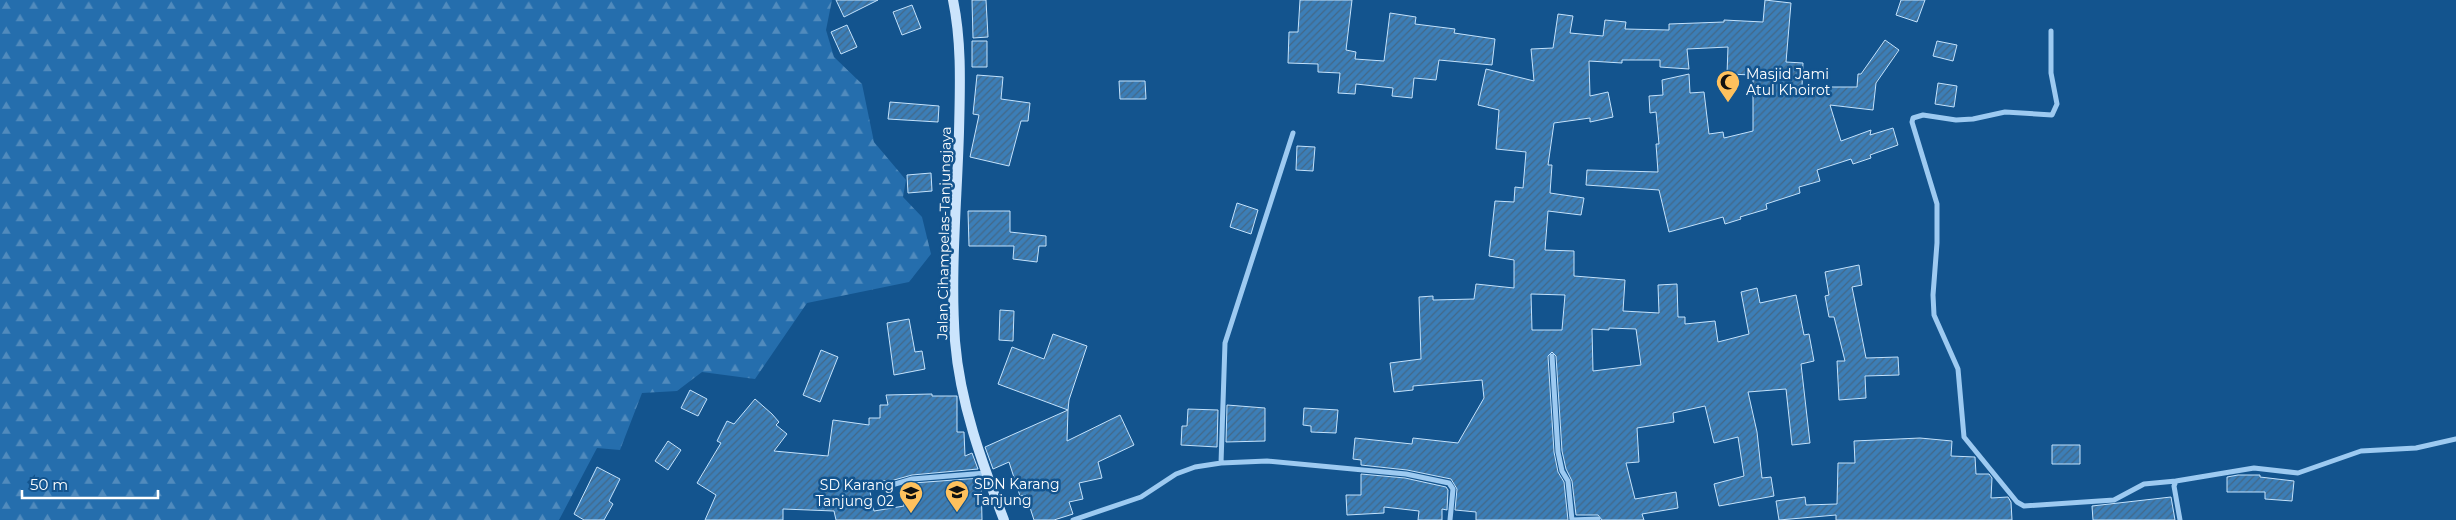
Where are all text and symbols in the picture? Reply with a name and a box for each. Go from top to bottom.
place label: Masjid Jami Atul Khoirot [1746,65,1831,99]
mosque icon: Masjid Jami Atul Khoirot [1715,69,1741,103]
street label: Jalan Cihampelas-Tanjungjaya [933,126,955,341]
scale bar [22,468,159,500]
text: 50 m [30,475,68,494]
place label: SDN Karang Tanjung [974,475,1060,509]
place label: SD Karang Tanjung 02 [815,476,894,510]
school or university icon: SDN Karang Tanjung [944,479,970,513]
school or university icon: SD Karang Tanjung 02 [898,480,924,514]

